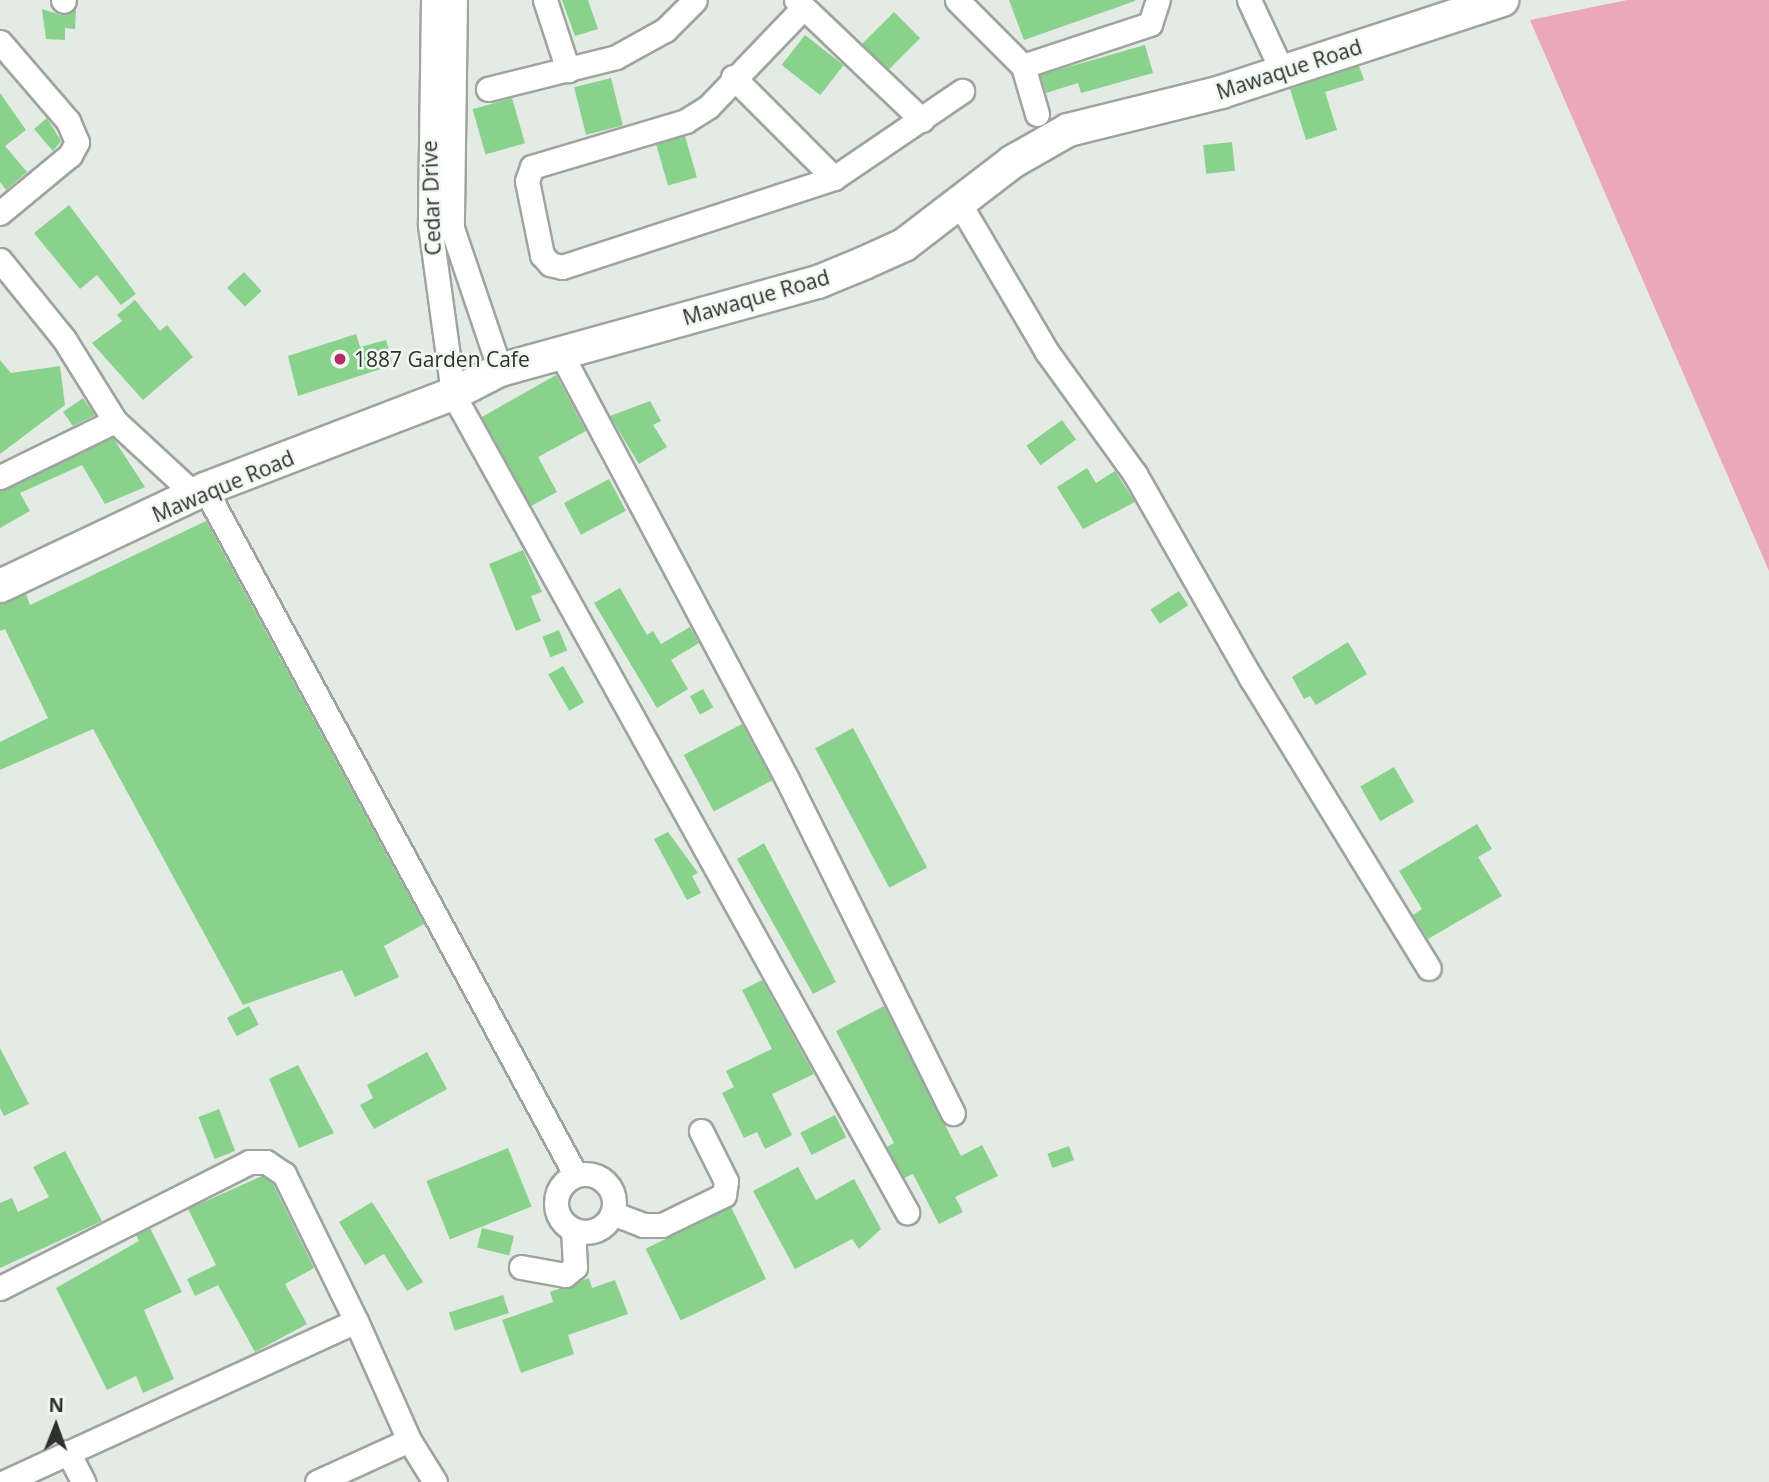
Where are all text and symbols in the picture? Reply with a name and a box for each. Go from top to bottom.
street label: Mawaque Road [1213,34,1365,104]
street label: Cedar Drive [416,140,446,256]
street label: Mawaque Road [680,264,832,330]
place label: 1887 Garden Cafe [354,346,530,372]
marker: 1887 Garden Cafe [332,351,348,367]
street label: Mawaque Road [148,445,298,527]
north arrow [21,1391,91,1461]
text: N [48,1392,64,1418]

